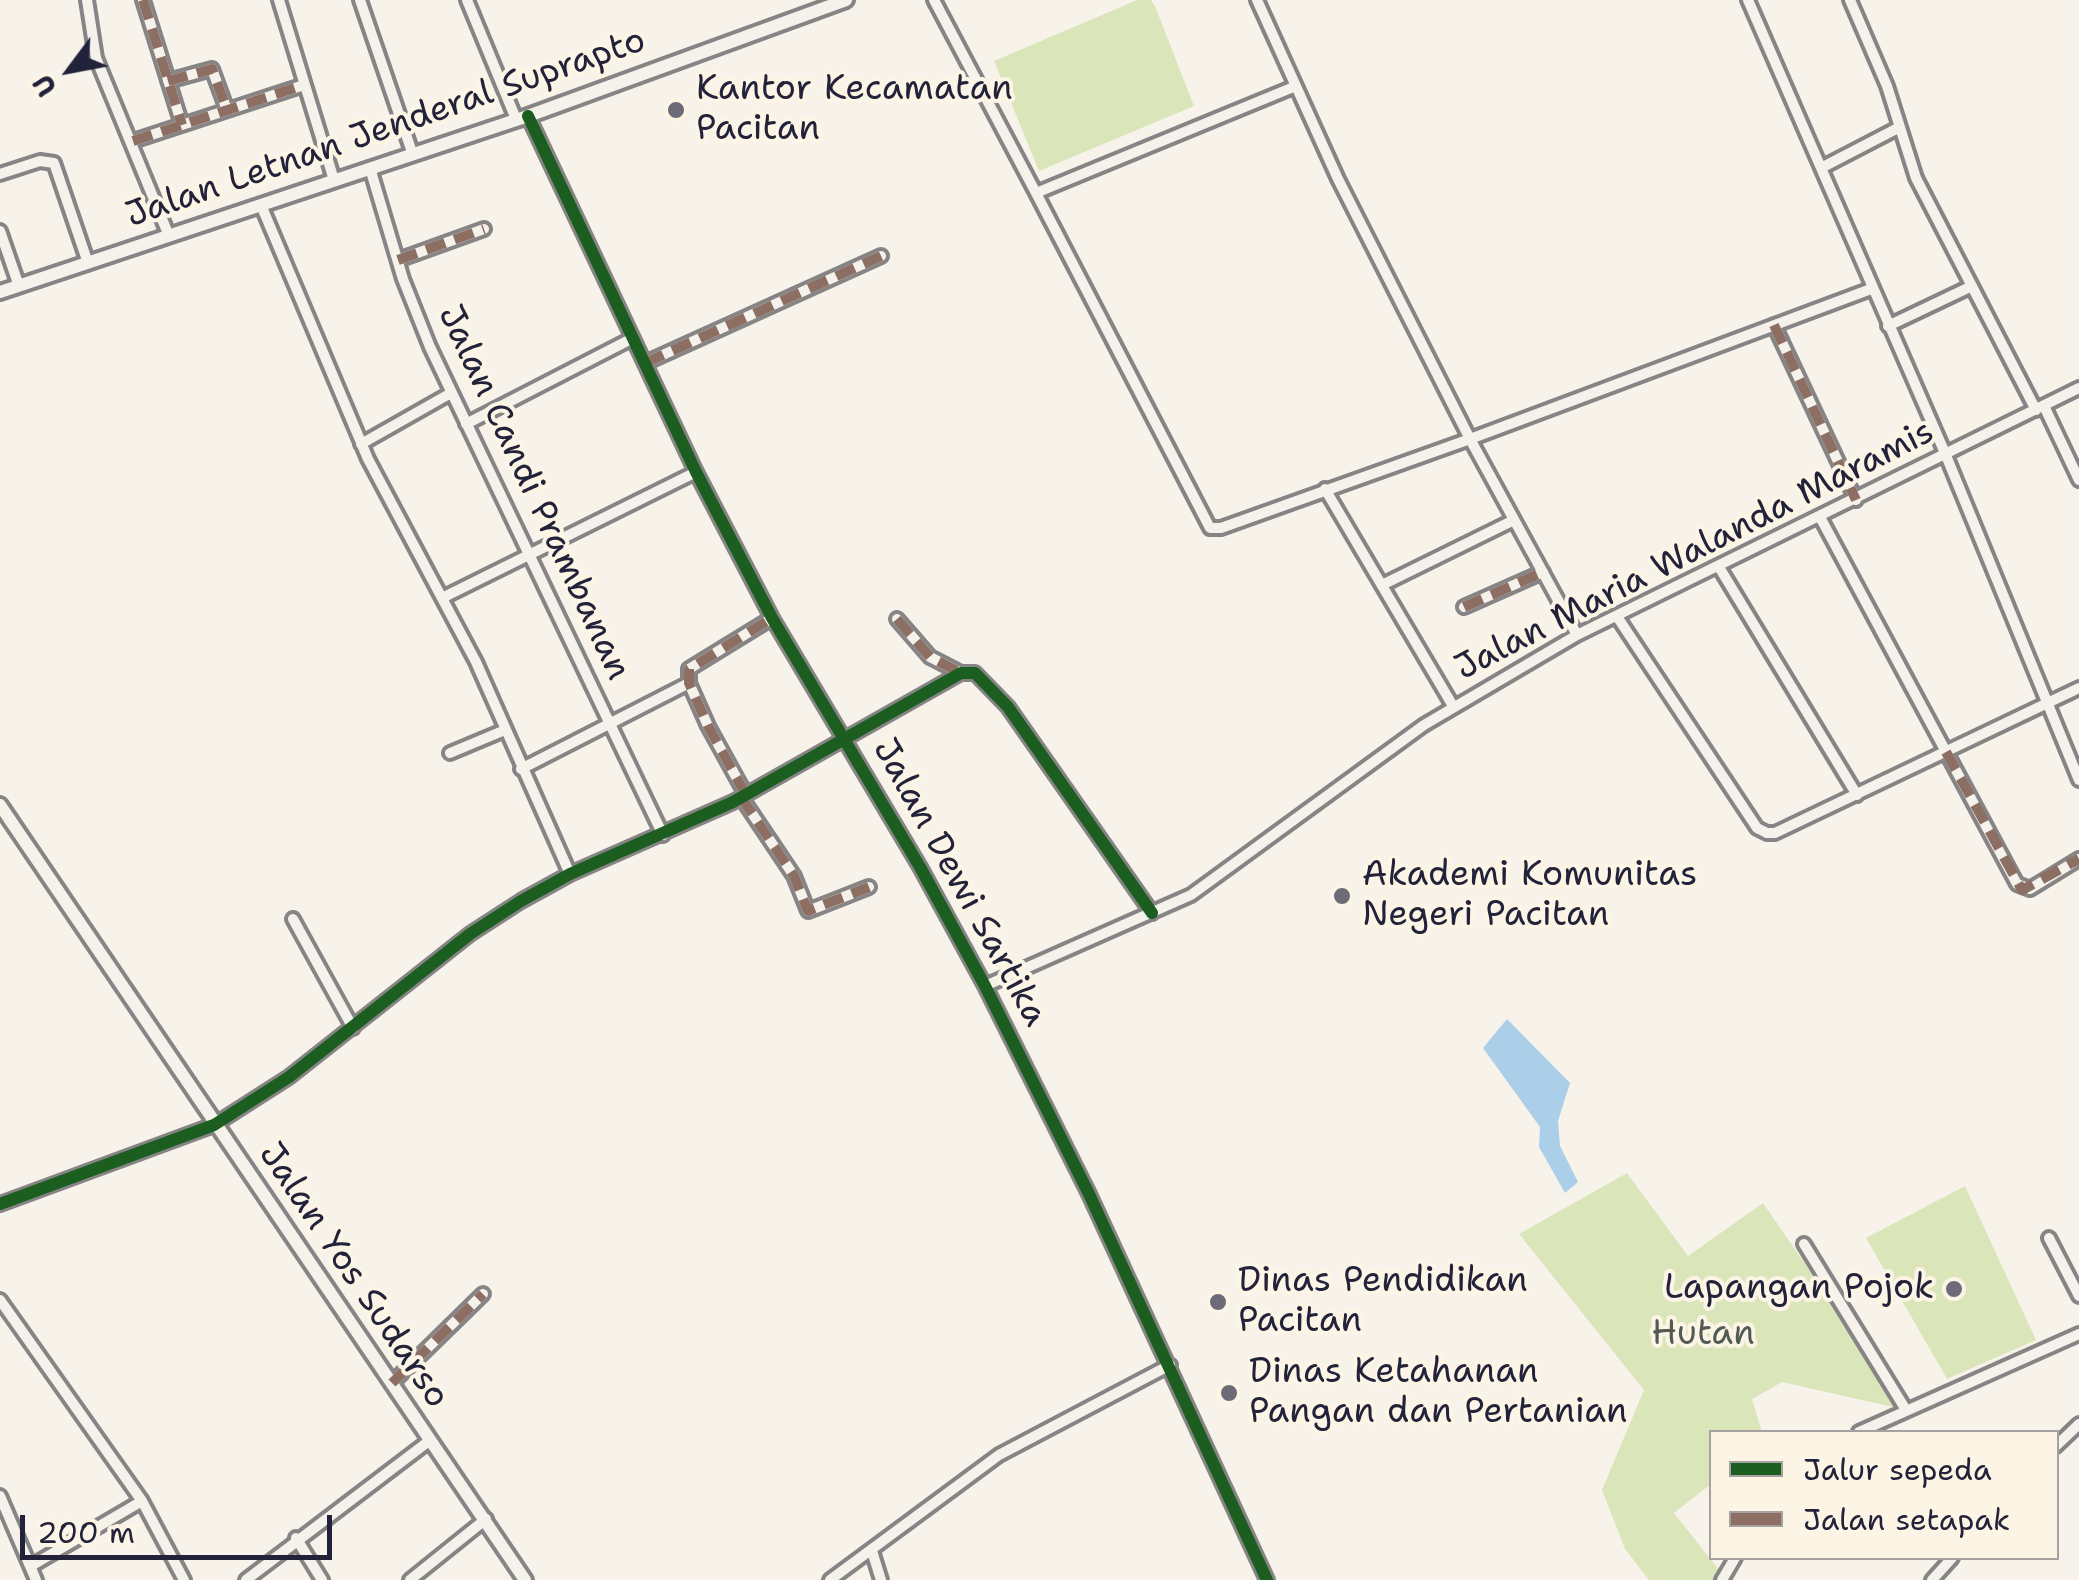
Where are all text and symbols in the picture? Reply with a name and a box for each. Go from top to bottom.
north arrow [20,20,120,120]
street label: Jalan Letnan Jenderal Suprapto [121,20,651,238]
text: U [23,68,66,104]
place label: Kantor Kecamatan Pacitan [696,69,1013,151]
marker: Kantor Kecamatan Pacitan [665,99,687,121]
street label: Jalan Candi Prambanan [428,299,638,687]
street label: Jalan Maria Walanda Maramis [1449,412,1941,690]
street label: Jalan Dewi Sartika [863,732,1055,1034]
place label: Akademi Komunitas Negeri Pacitan [1362,855,1697,937]
marker: Akademi Komunitas Negeri Pacitan [1331,885,1353,907]
street label: Jalan Yos Sudarso [249,1135,457,1417]
place label: Dinas Pendidikan Pacitan [1238,1261,1528,1343]
place label: Lapangan Pojok [1664,1268,1934,1310]
marker: Lapangan Pojok [1943,1278,1965,1300]
marker: Dinas Pendidikan Pacitan [1207,1291,1229,1313]
park label: Hutan [1651,1314,1755,1356]
place label: Dinas Ketahanan Pangan dan Pertanian [1249,1352,1627,1434]
marker: Dinas Ketahanan Pangan dan Pertanian [1218,1382,1240,1404]
legend [1709,1430,2059,1560]
text: Jalur sepeda [1803,1449,1992,1490]
scale bar [25,1495,338,1557]
text: Jalan setapak [1803,1499,2010,1540]
text: 200 m [37,1512,135,1553]

